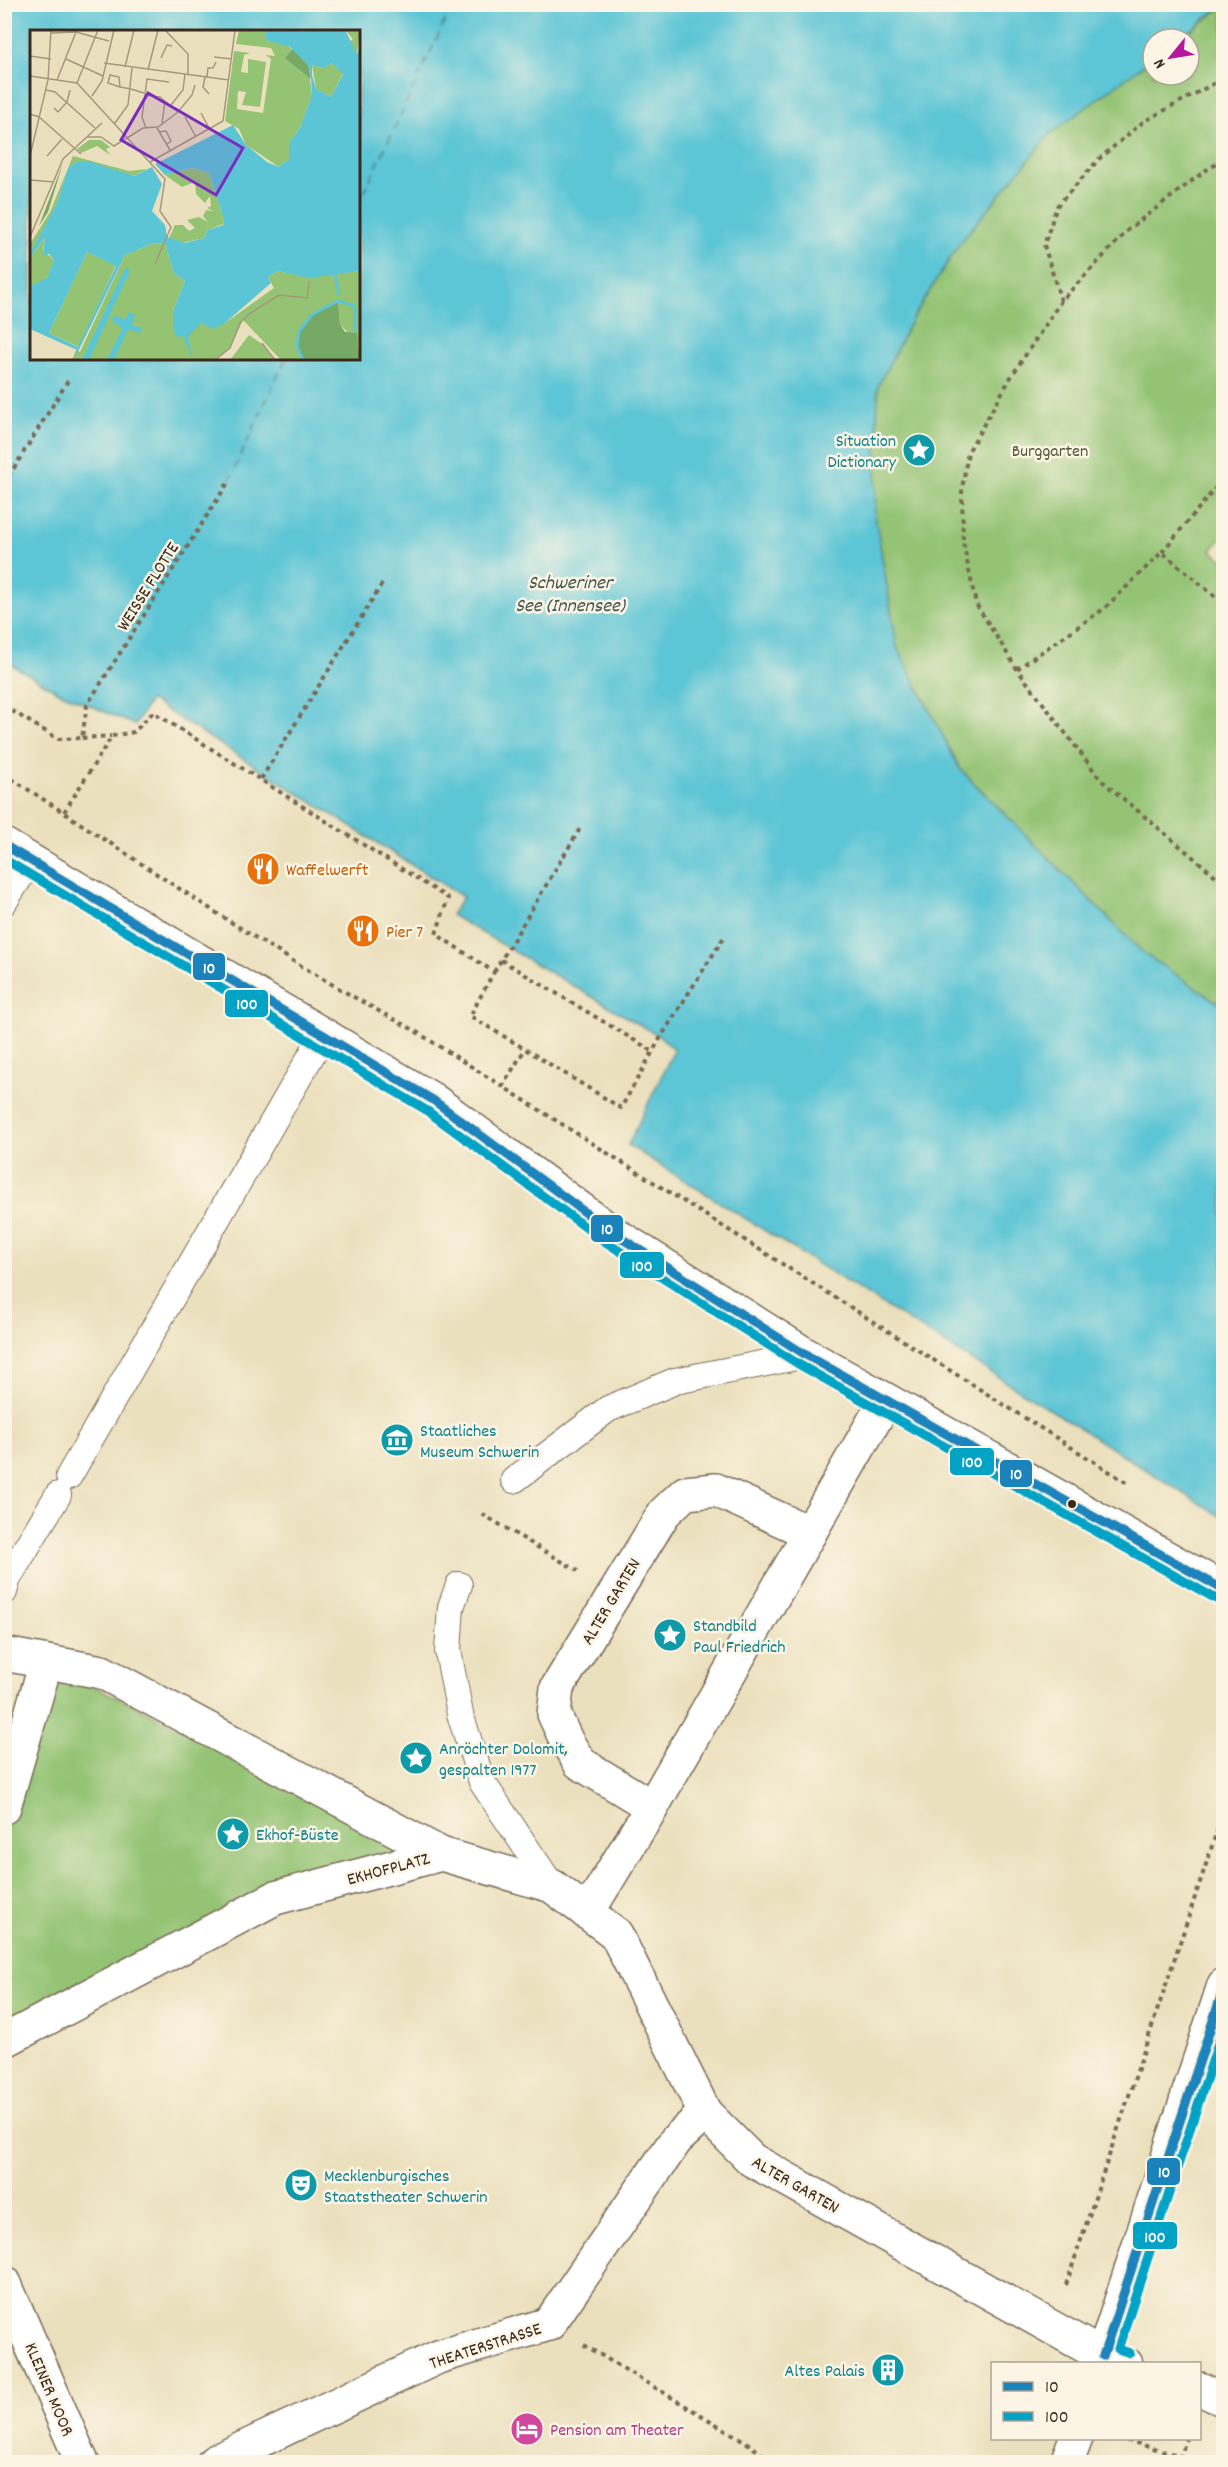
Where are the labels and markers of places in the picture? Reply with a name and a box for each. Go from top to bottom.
place label: Situation Dictionary [828,430,897,476]
place icon: Situation Dictionary [901,432,937,468]
restaurant icon: Waffelwerft [245,851,281,887]
place label: Waffelwerft [286,859,369,884]
restaurant icon: Pier 7 [345,913,381,949]
place label: Pier 7 [386,921,423,946]
place label: Staatliches Museum Schwerin [420,1420,539,1466]
museum icon: Staatliches Museum Schwerin [379,1422,415,1458]
unlabelled marker [1066,1498,1078,1510]
place label: Standbild Paul Friedrich [693,1615,786,1661]
place icon: Standbild Paul Friedrich [652,1617,688,1653]
place label: Anröchter Dolomit, gespalten 1977 [439,1738,568,1784]
place icon: Anröchter Dolomit, gespalten 1977 [398,1740,434,1776]
place icon: Ekhof-Büste [215,1816,251,1852]
place label: Ekhof-Büste [256,1824,339,1849]
place label: Mecklenburgisches Staatstheater Schwerin [324,2165,488,2211]
theatre icon: Mecklenburgisches Staatstheater Schwerin [283,2167,319,2203]
building icon: Altes Palais [870,2352,906,2388]
place label: Altes Palais [784,2360,865,2385]
hotel icon: Pension am Theater [509,2411,545,2447]
place label: Pension am Theater [550,2419,684,2444]

